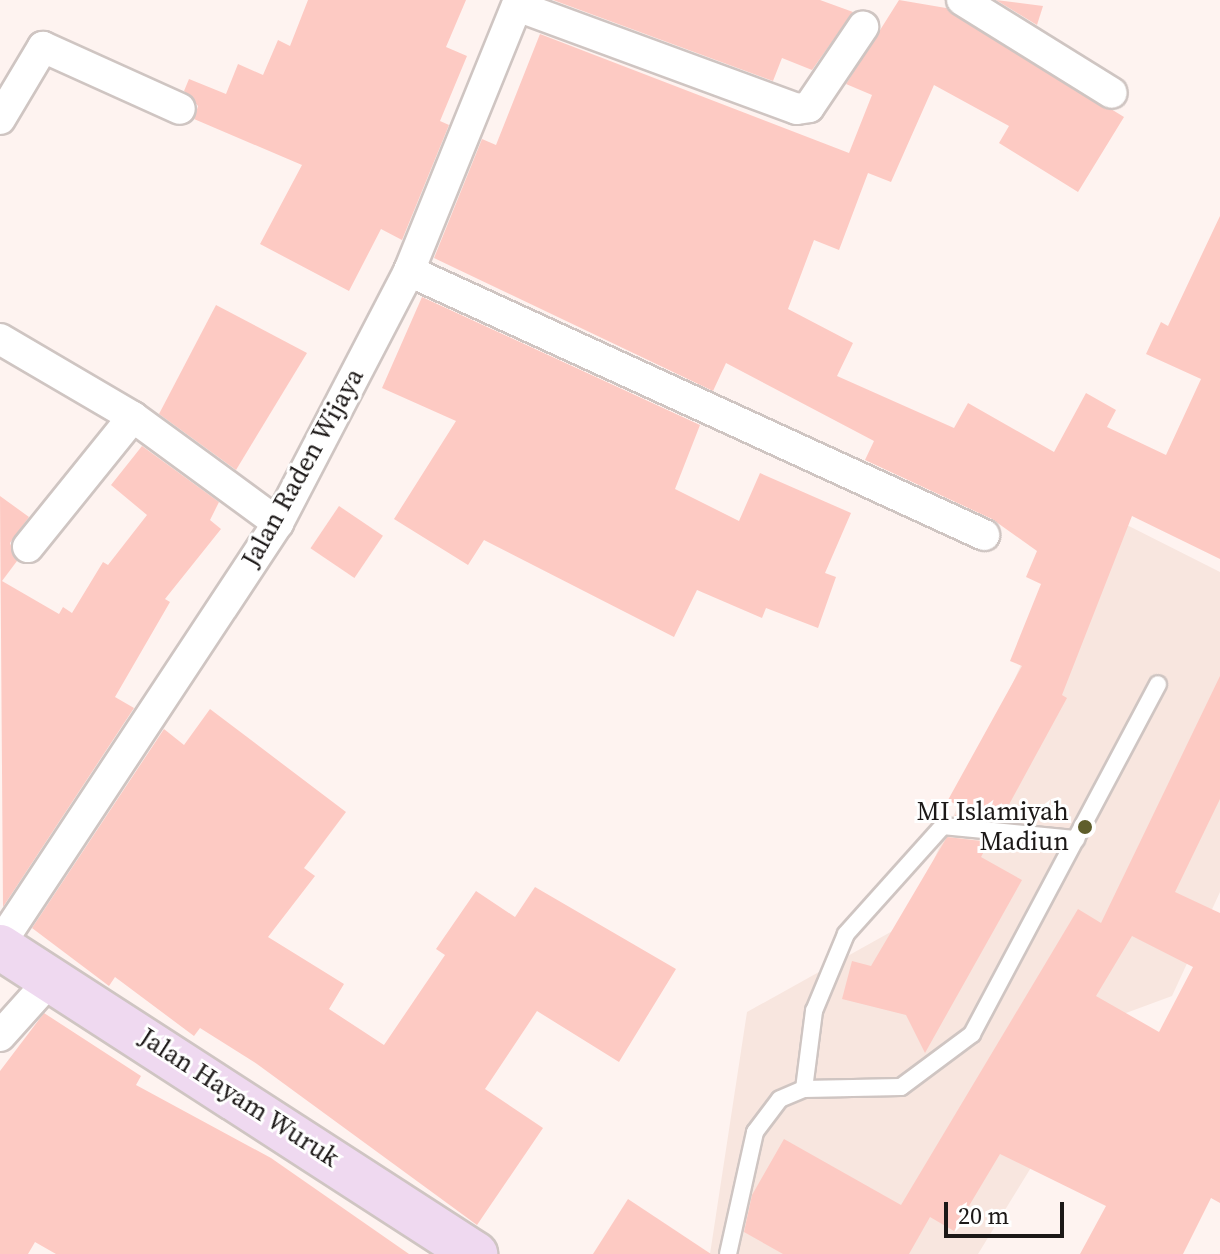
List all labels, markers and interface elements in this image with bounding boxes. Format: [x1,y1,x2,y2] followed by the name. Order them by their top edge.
[235,363,371,573] street label: Jalan Raden Wijaya
[917,796,1069,858] place label: MI Islamiyah Madiun
[1076,818,1094,836] marker: MI Islamiyah Madiun
[133,1022,345,1174] street label: Jalan Hayam Wuruk
[948,1186,1068,1236] scale bar
[958,1199,1009,1232] text: 20 m

